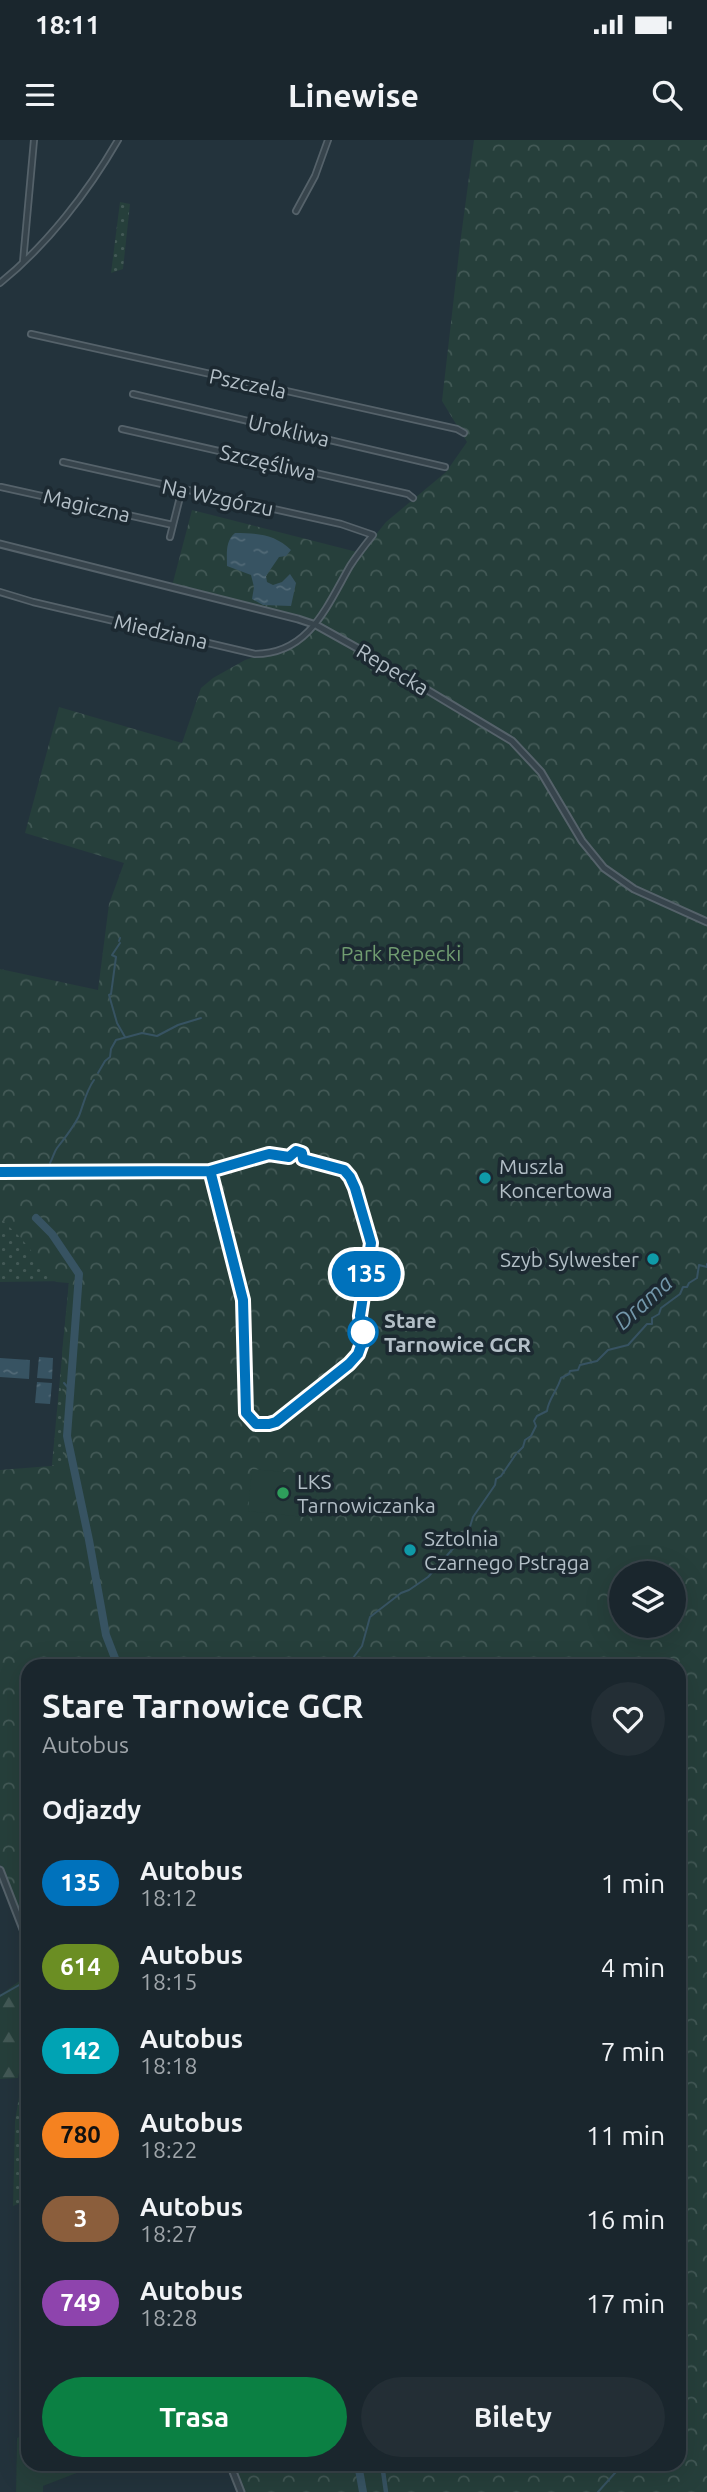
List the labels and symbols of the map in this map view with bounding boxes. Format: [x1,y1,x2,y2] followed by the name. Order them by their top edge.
[207,363,289,403] street label: Pszczela
[246,409,332,451] street label: Urokliwa
[218,439,318,485] street label: Szczęśliwa
[160,473,276,521] street label: Na Wzgórzu
[41,483,133,527] street label: Magiczna
[112,609,210,653] street label: Miedziana
[353,638,433,700] street label: Repecka
[341,941,461,965] park label: Park Repecki
[499,1154,613,1202] place label: Muszla Koncertowa
[477,1170,493,1186] marker: Muszla Koncertowa
[500,1247,639,1271] place label: Szyb Sylwester
[326,1251,406,1297] line badge: 135
[645,1251,661,1267] marker: Szyb Sylwester
[609,1270,677,1334] water label: Drama
[384,1308,531,1356] place label: Stare Tarnowice GCR
[348,1317,378,1347] marker: Stare Tarnowice GCR
[297,1469,436,1517] place label: LKS Tarnowiczanka
[275,1485,291,1501] marker: LKS Tarnowiczanka
[424,1526,590,1574] place label: Sztolnia Czarnego Pstrąga
[402,1542,418,1558] marker: Sztolnia Czarnego Pstrąga

